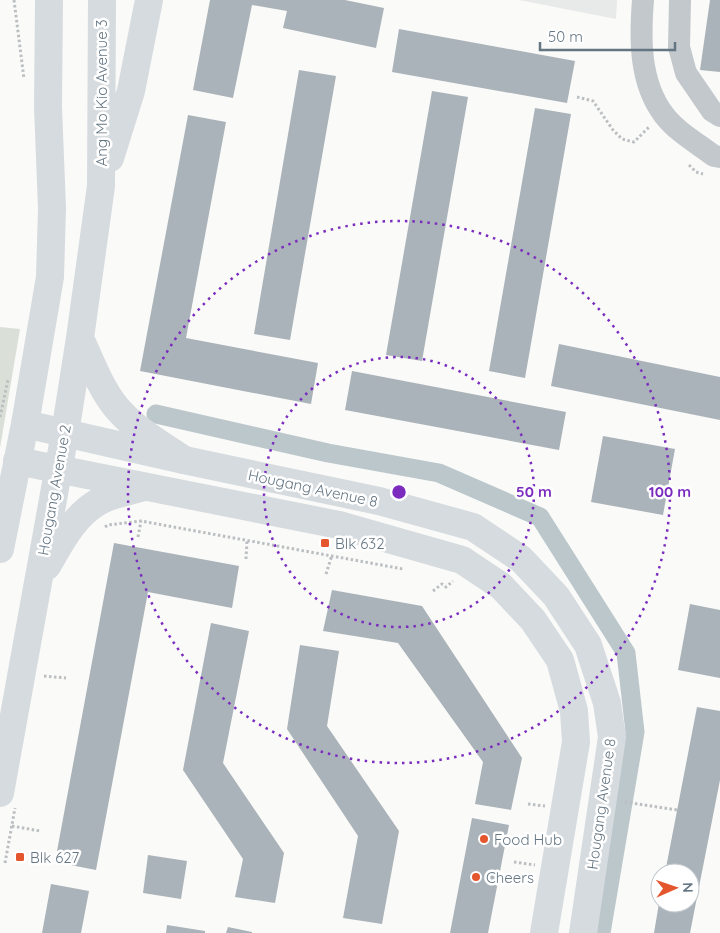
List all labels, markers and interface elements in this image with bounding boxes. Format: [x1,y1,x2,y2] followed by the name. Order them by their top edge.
[92,19,111,167] street label: Ang Mo Kio Avenue 3
[540,20,675,52] scale bar
[548,27,583,46] text: 50 m
[33,423,75,557] street label: Hougang Avenue 2
[246,465,380,511] street label: Hougang Avenue 8
[516,482,552,501] text: 50 m
[649,482,691,501] text: 100 m
[390,483,408,501] centre of rings
[335,534,385,553] place label: Blk 632
[319,537,331,549] marker: Blk 632
[582,737,620,871] street label: Hougang Avenue 8
[494,830,562,849] place label: Food Hub
[478,833,490,845] marker: Food Hub
[30,848,79,867] place label: Blk 627
[14,851,26,863] marker: Blk 627
[650,863,700,913] north arrow
[486,868,534,887] place label: Cheers
[470,871,482,883] marker: Cheers
[679,882,697,893] text: N

